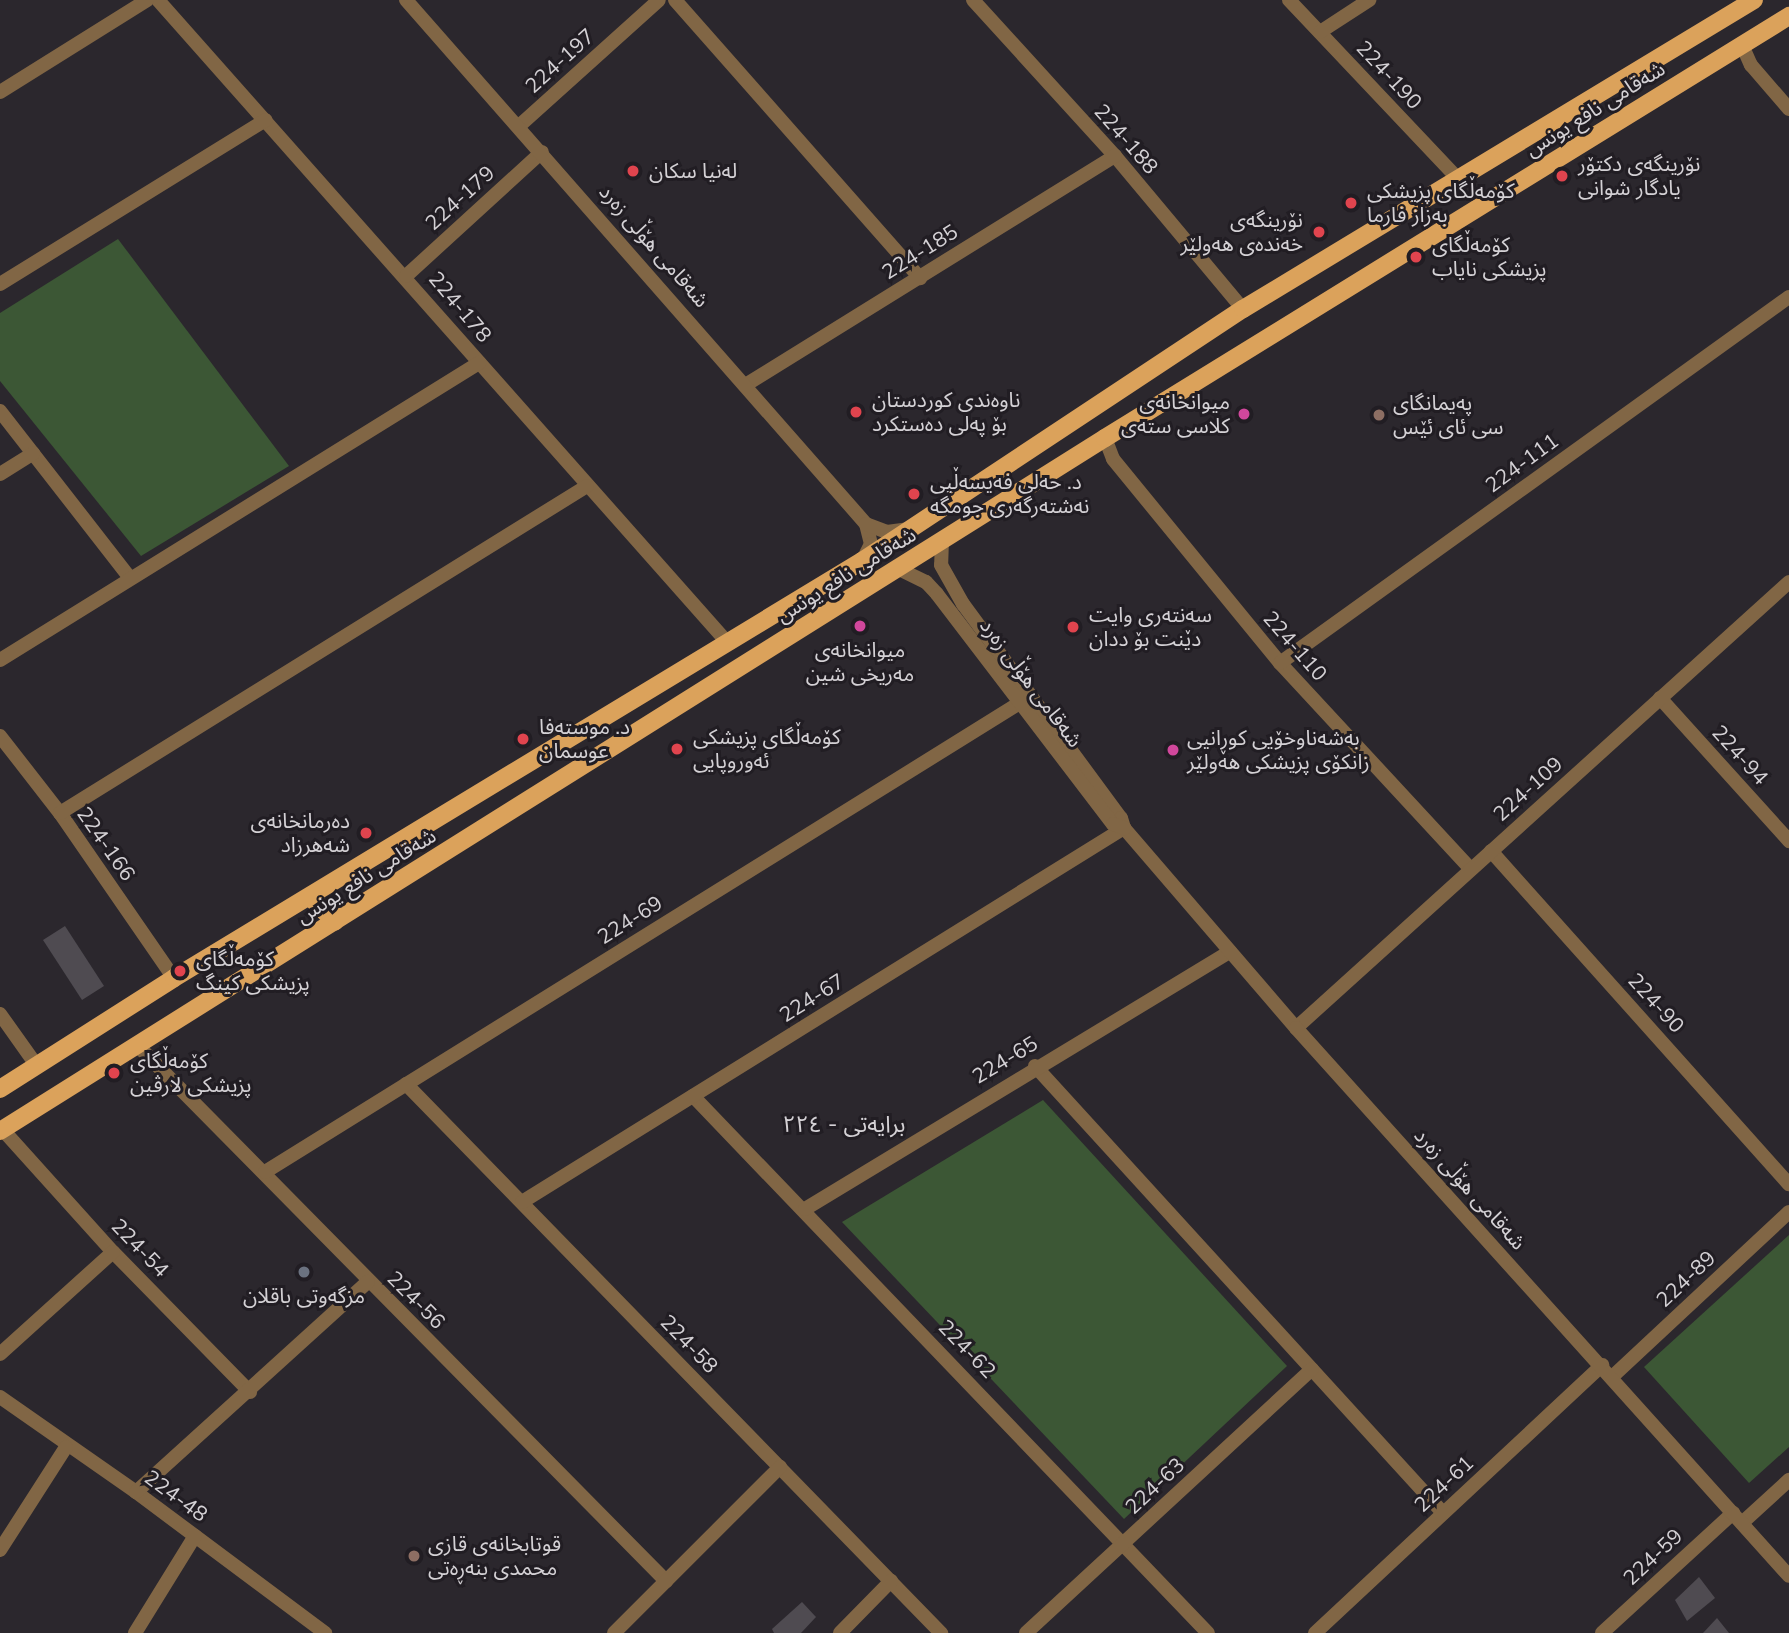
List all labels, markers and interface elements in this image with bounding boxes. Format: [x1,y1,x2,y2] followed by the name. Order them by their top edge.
[520,23,600,99] street label: 224-197
[1351,36,1427,114] street label: 224-190
[1520,56,1670,162] street label: شەقامی نافع یونس
[1089,99,1163,179] street label: 224-188
[1578,151,1700,201] place label: نۆرینگەی دکتۆر یادگار شوانی
[649,158,737,184] place label: لەنیا سکان
[420,160,500,236] street label: 224-179
[623,161,643,181] marker: لەنیا سکان
[1552,166,1572,186] marker: نۆرینگەی دکتۆر یادگار شوانی
[1367,178,1515,228] place label: کۆمەڵگای پزیشکی بەزاز فارما
[594,179,714,313] street label: شەقامی هۆڵی زەرد
[1341,193,1361,213] marker: کۆمەڵگای پزیشکی بەزاز فارما
[1180,207,1303,257] place label: نۆرینگەی خەندەی هەولێر
[877,219,963,285] street label: 224-185
[1309,222,1329,242] marker: نۆرینگەی خەندەی هەولێر
[1432,232,1547,282] place label: کۆمەڵگای پزیشکی نایاب
[1406,247,1426,267] marker: کۆمەڵگای پزیشکی نایاب
[423,267,497,347] street label: 224-178
[872,387,1020,437] place label: ناوەندی کوردستان بۆ پەلی دەستکرد
[1121,389,1230,439] place label: میوانخانەی کلاسی ستەی
[1393,390,1504,440] place label: پەیمانگای سی ئای ئێس
[846,402,866,422] marker: ناوەندی کوردستان بۆ پەلی دەستکرد
[1236,406,1252,422] marker: میوانخانەی کلاسی ستەی
[1371,407,1387,423] marker: پەیمانگای سی ئای ئێس
[1480,428,1564,498] street label: 224-111
[930,469,1089,519] place label: د. حەلی فەیسەڵیی نەشتەرگەری جومگە
[904,484,924,504] marker: د. حەلی فەیسەڵیی نەشتەرگەری جومگە
[771,522,921,628] street label: شەقامی نافع یونس
[1089,602,1212,652] place label: سەنتەری وایت دێنت بۆ ددان
[1258,606,1332,686] street label: 224-110
[974,614,1088,752] street label: شەقامی هۆڵی زەرد
[1063,617,1083,637] marker: سەنتەری وایت دێنت بۆ ددان
[852,618,868,634] marker: میوانخانەی مەریخی شین
[806,637,914,687] place label: میوانخانەی مەریخی شین
[539,714,630,764] place label: د. موستەفا عوسمان
[1707,720,1773,790] street label: 224-94
[693,724,841,774] place label: کۆمەڵگای پزیشکی ئەوروپایی
[1187,725,1370,775] place label: بەشەناوخۆیی کوڕانیی زانکۆی پزیشکی هەولێر
[513,729,533,749] marker: د. موستەفا عوسمان
[667,739,687,759] marker: کۆمەڵگای پزیشکی ئەوروپایی
[1165,742,1181,758] marker: بەشەناوخۆیی کوڕانیی زانکۆی پزیشکی هەولێر
[1488,751,1568,827] street label: 224-109
[71,802,141,886] street label: 224-166
[251,808,350,858] place label: دەرمانخانەی شەهرزاد
[291,823,441,929] street label: شەقامی نافع یونس
[356,823,376,843] marker: دەرمانخانەی شەهرزاد
[593,890,667,950] street label: 224-69
[196,946,310,996] place label: کۆمەڵگای پزیشکی کینگ
[170,961,190,981] marker: کۆمەڵگای پزیشکی کینگ
[775,968,849,1028] street label: 224-67
[1623,968,1689,1038] street label: 224-90
[968,1031,1042,1089] street label: 224-65
[130,1048,251,1098] place label: کۆمەڵگای پزیشکی لارڤین
[104,1063,124,1083] marker: کۆمەڵگای پزیشکی لارڤین
[782,1111,906,1139] district label: برایەتی - ٢٢٤
[1409,1123,1531,1255] street label: شەقامی هۆڵی زەرد
[106,1213,174,1283] street label: 224-54
[1651,1245,1721,1313] street label: 224-89
[296,1264,312,1280] marker: مزگه‌وتی باقلان
[382,1266,450,1334] street label: 224-56
[243,1283,365,1309] place label: مزگه‌وتی باقلان
[655,1309,723,1379] street label: 224-58
[933,1314,1001,1384] street label: 224-62
[1409,1450,1479,1518] street label: 224-61
[1120,1452,1190,1520] street label: 224-63
[140,1465,212,1527] street label: 224-48
[1618,1523,1688,1591] street label: 224-59
[428,1531,561,1581] place label: قوتابخانەی قازی محمدی بنەڕەتی
[406,1548,422,1564] marker: قوتابخانەی قازی محمدی بنەڕەتی

